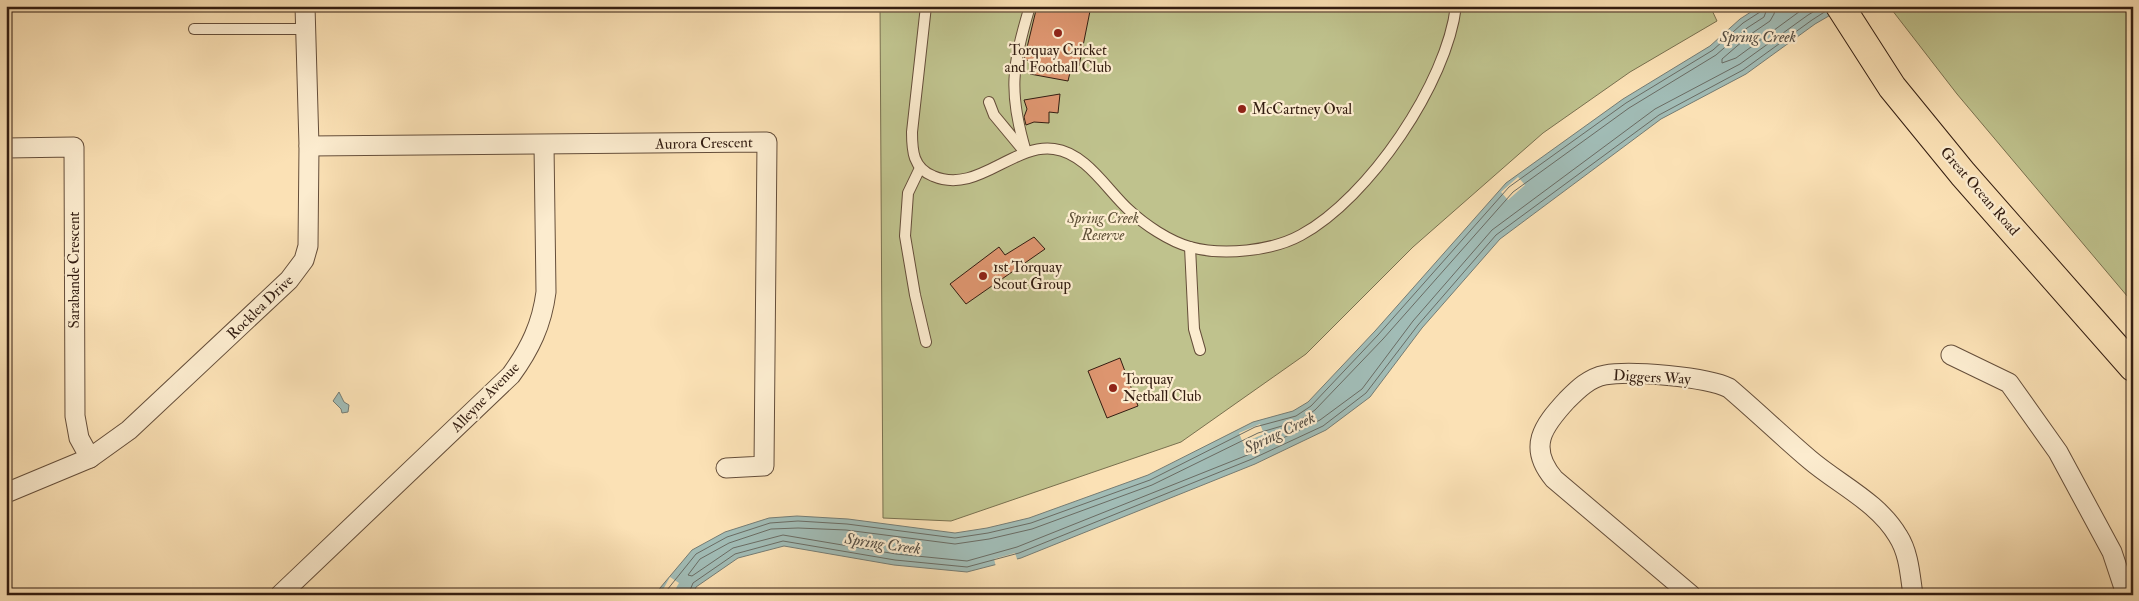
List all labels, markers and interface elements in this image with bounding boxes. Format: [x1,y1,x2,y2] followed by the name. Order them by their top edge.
[1052,27,1064,39] marker: Torquay Cricket and Football Club
[1719,27,1797,47] water label: Spring Creek
[1005,41,1111,77] place label: Torquay Cricket and Football Club
[1252,100,1352,119] place label: McCartney Oval
[1236,103,1248,115] marker: McCartney Oval
[654,133,753,154] street label: Aurora Crescent
[1936,143,2024,240] street label: Great Ocean Road
[1066,209,1139,245] park label: Spring Creek Reserve
[65,211,84,328] street label: Sarabande Crescent
[993,258,1071,295] place label: 1st Torquay Scout Group
[977,270,989,282] marker: 1st Torquay Scout Group
[223,271,297,344] street label: Rocklea Drive
[446,358,524,437] street label: Alleyne Avenue
[1613,366,1692,389] street label: Diggers Way
[1123,370,1201,406] place label: Torquay Netball Club
[1107,382,1119,394] marker: Torquay Netball Club
[1240,408,1319,459] water label: Spring Creek
[843,529,922,559] water label: Spring Creek

